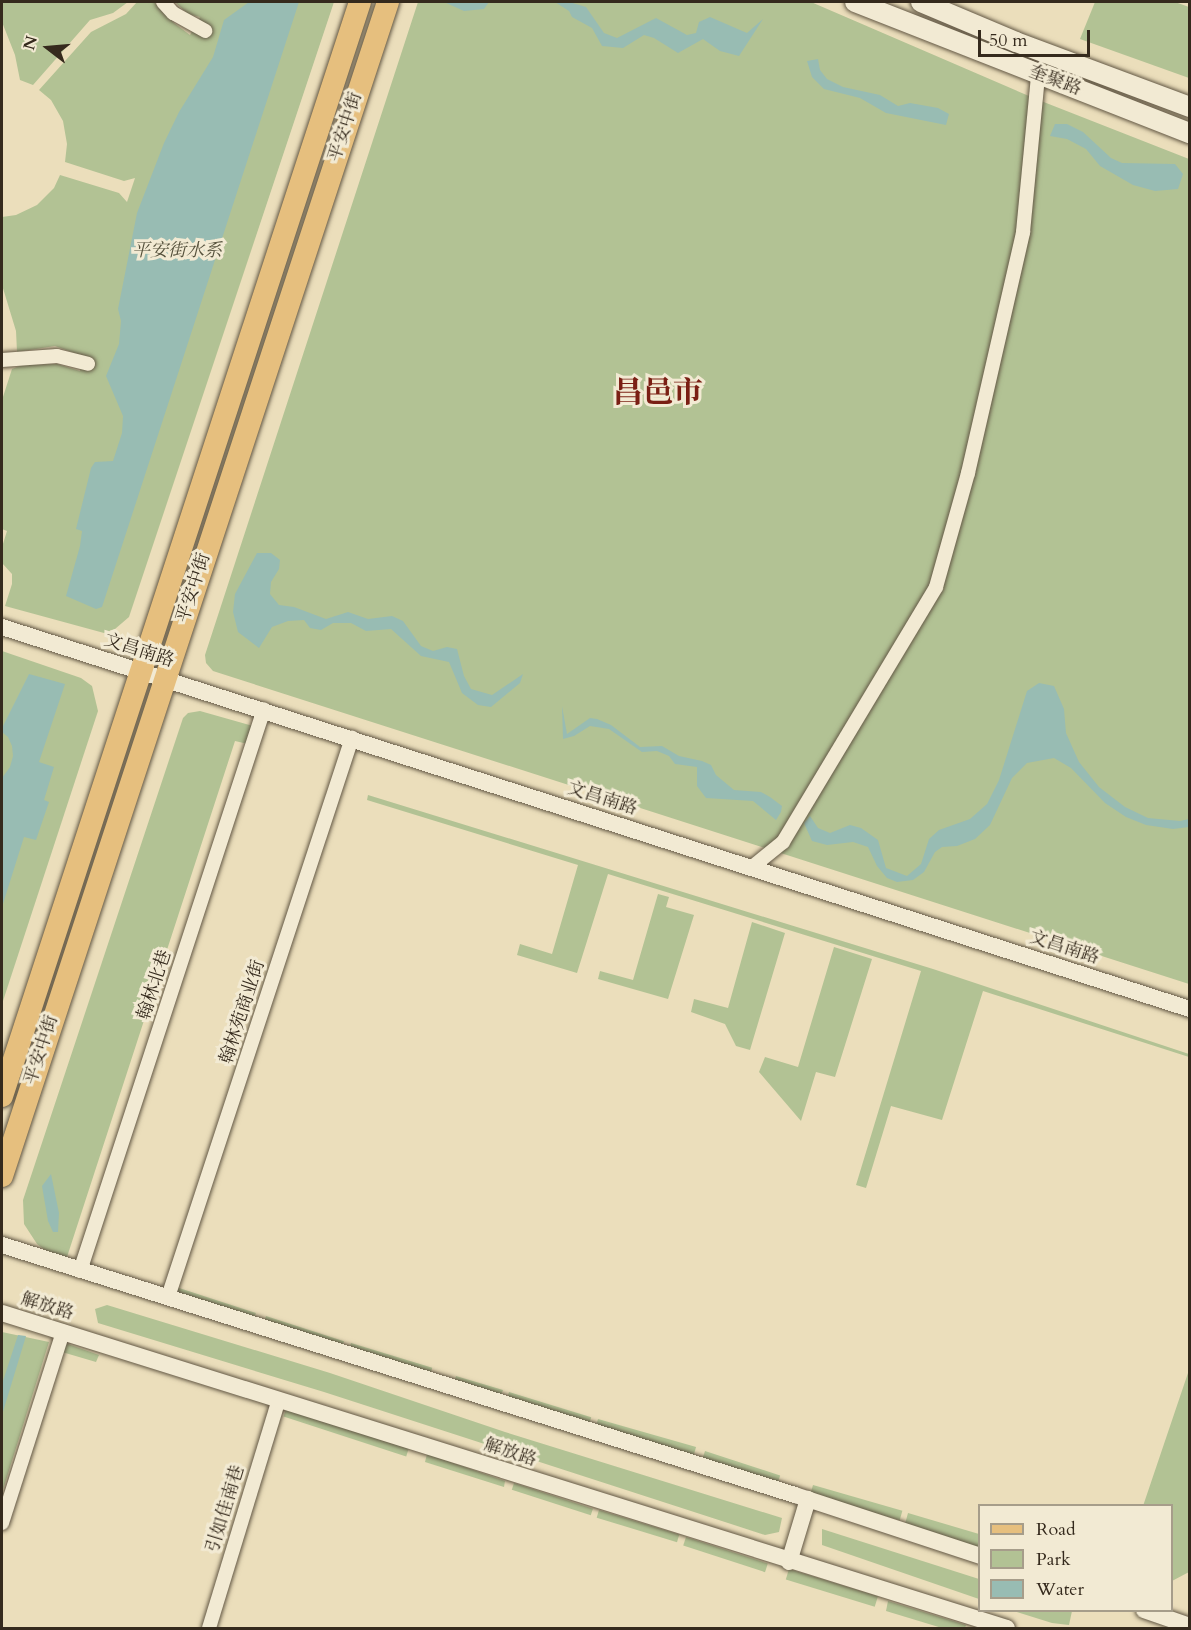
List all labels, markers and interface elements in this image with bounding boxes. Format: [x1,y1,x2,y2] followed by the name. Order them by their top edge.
[18,18,78,78] north arrow
[981,18,1094,56] scale bar
[989,28,1028,53] text: 50 m
[18,33,43,53] text: N
[1026,61,1084,101] street label: 奎聚路
[325,89,367,165] street label: 平安中街
[132,240,222,262] park label: 平安街水系
[613,375,703,411] district label: 昌邑市
[173,550,215,626] street label: 平安中街
[101,630,177,672] street label: 文昌南路
[564,778,640,820] street label: 文昌南路
[1026,927,1102,969] street label: 文昌南路
[134,947,176,1023] street label: 翰林北巷
[216,957,270,1067] street label: 翰林苑商业街
[21,1012,63,1088] street label: 平安中街
[18,1289,76,1325] street label: 解放路
[481,1434,539,1472] street label: 解放路
[203,1463,249,1555] street label: 引如佳南巷
[978,1504,1173,1612] legend
[1036,1517,1076,1542] text: Road
[1036,1547,1071,1572] text: Park
[1036,1577,1084,1602] text: Water

